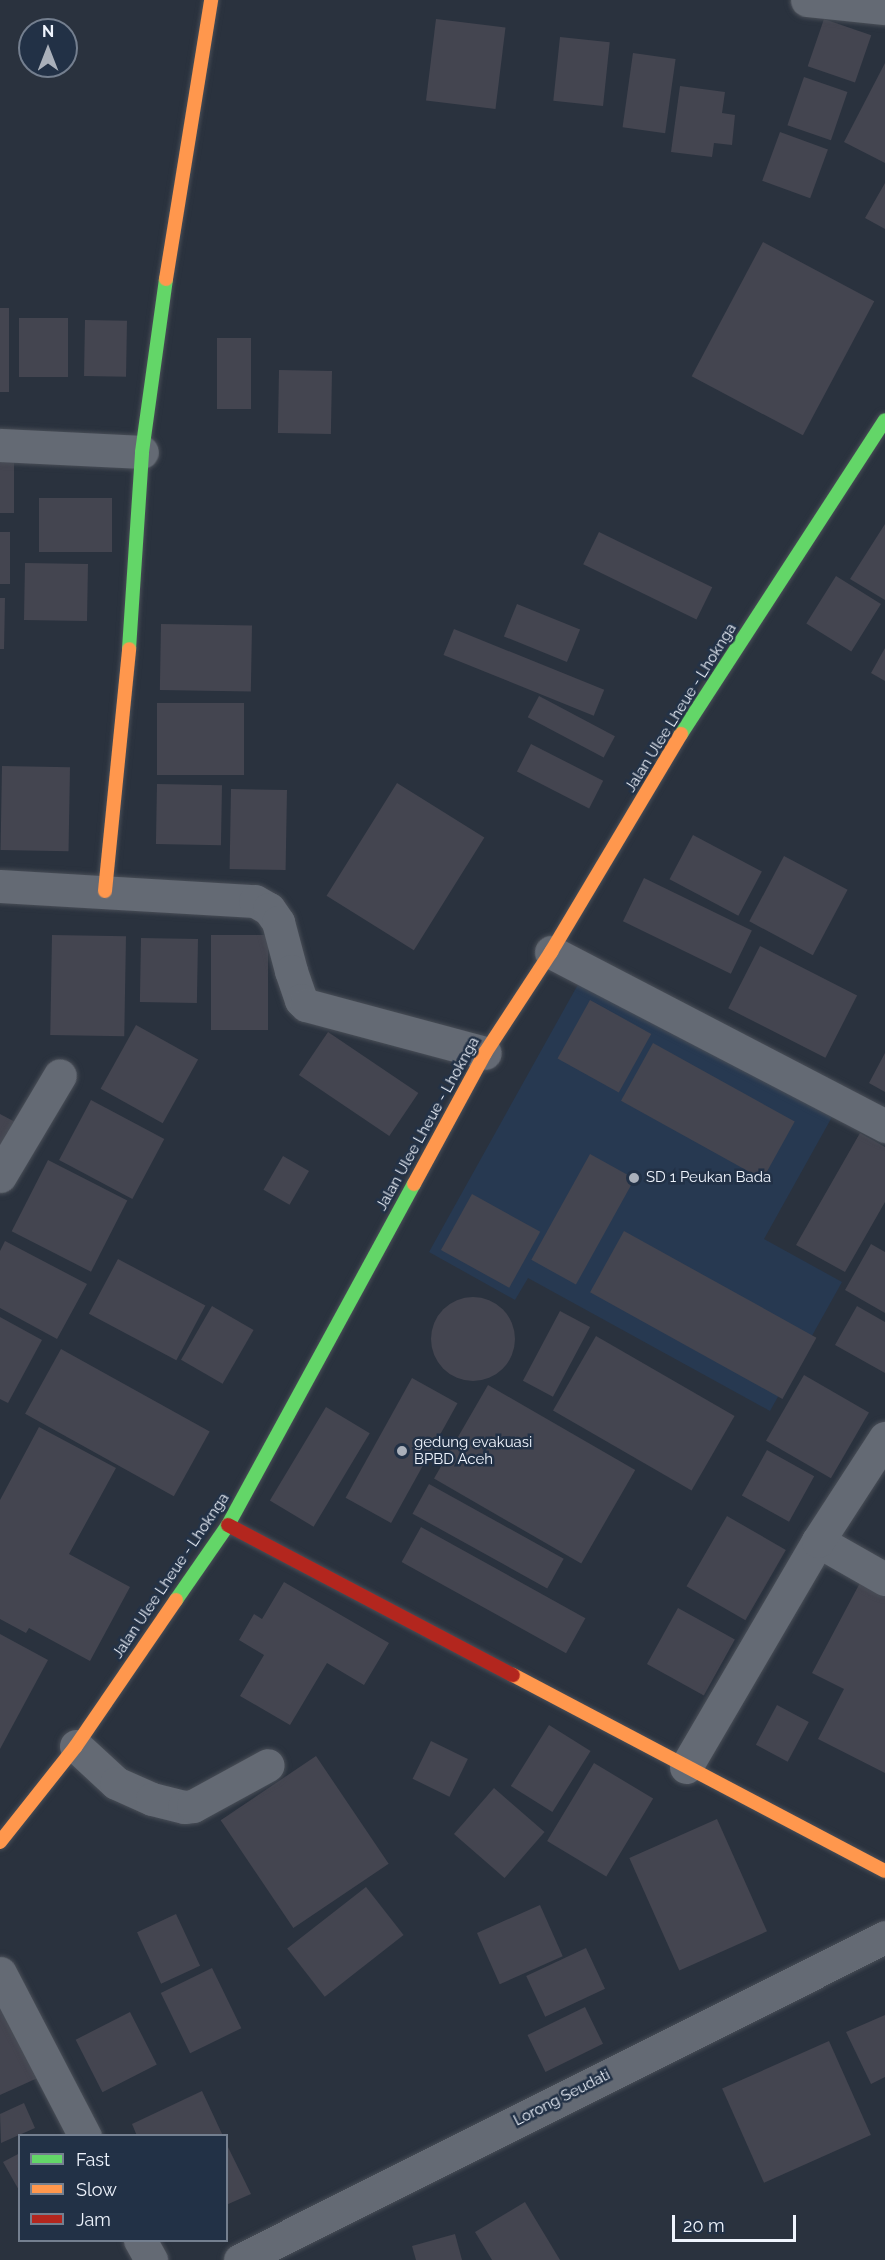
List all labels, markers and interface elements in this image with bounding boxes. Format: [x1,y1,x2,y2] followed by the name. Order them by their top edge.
[18,18,78,78] north arrow
[42,22,54,41] text: N
[622,620,740,796] street label: Jalan Ulee Lheue - Lhoknga
[373,1034,483,1214] street label: Jalan Ulee Lheue - Lhoknga
[646,1169,771,1187] place label: SD 1 Peukan Bada
[627,1171,641,1185] marker: SD 1 Peukan Bada
[414,1433,532,1468] place label: gedung evakuasi BPBD Aceh
[395,1444,409,1458] marker: gedung evakuasi BPBD Aceh
[109,1490,233,1662] street label: Jalan Ulee Lheue - Lhoknga
[511,2066,613,2130] street label: Lorong Seudati
[18,2134,228,2242] legend
[76,2149,110,2170] text: Fast
[76,2179,117,2200] text: Slow
[675,2203,800,2241] scale bar
[76,2209,111,2230] text: Jam
[683,2215,725,2236] text: 20 m

